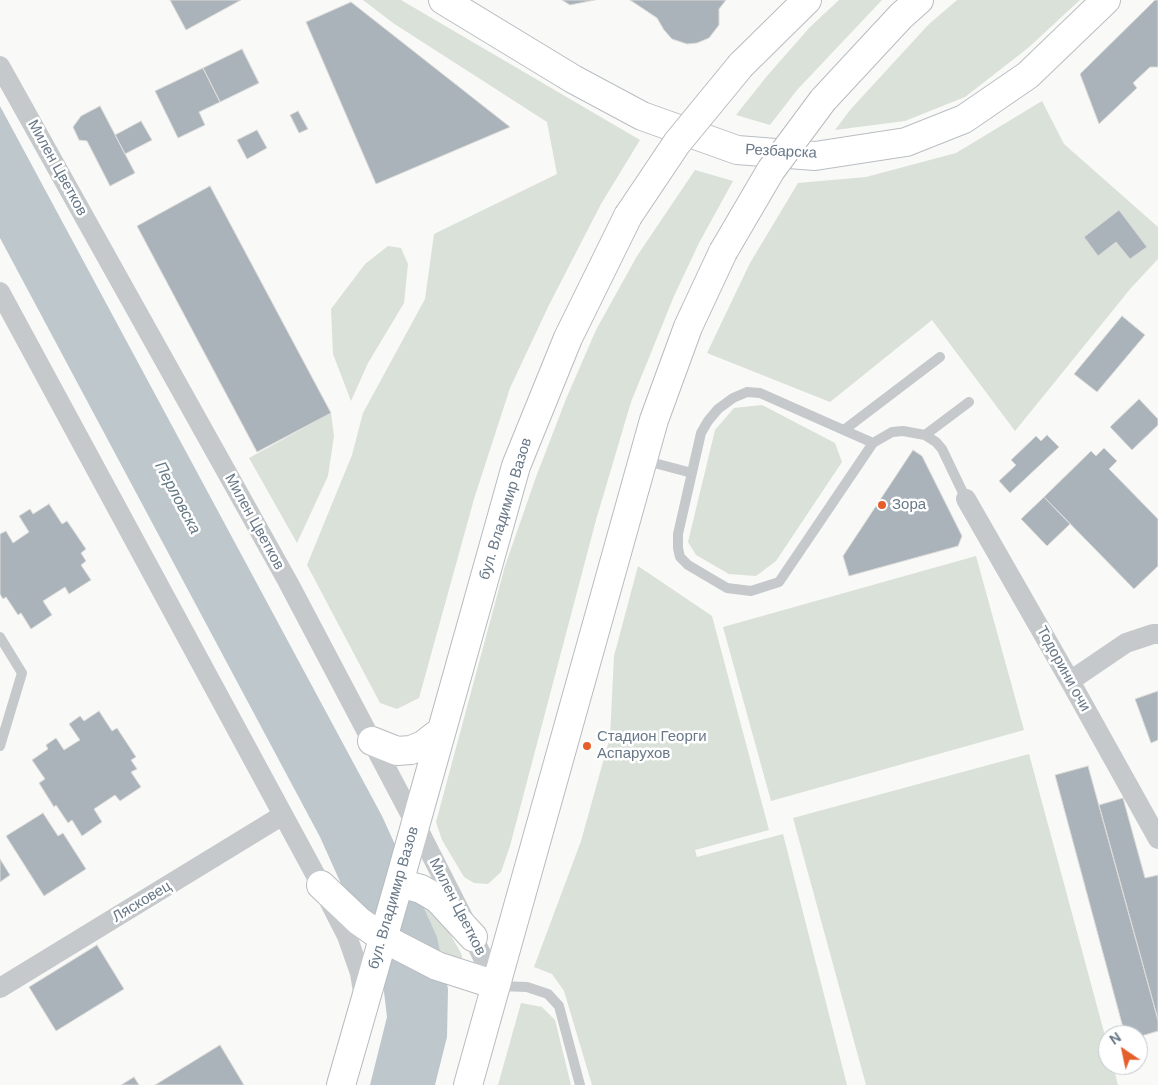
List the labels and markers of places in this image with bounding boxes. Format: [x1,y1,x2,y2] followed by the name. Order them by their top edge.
[892,496,926,514] place label: Зора
[876,499,888,511] marker: Зора
[597,728,707,763] place label: Стадион Георги Аспарухов
[581,740,593,752] marker: Стадион Георги Аспарухов

